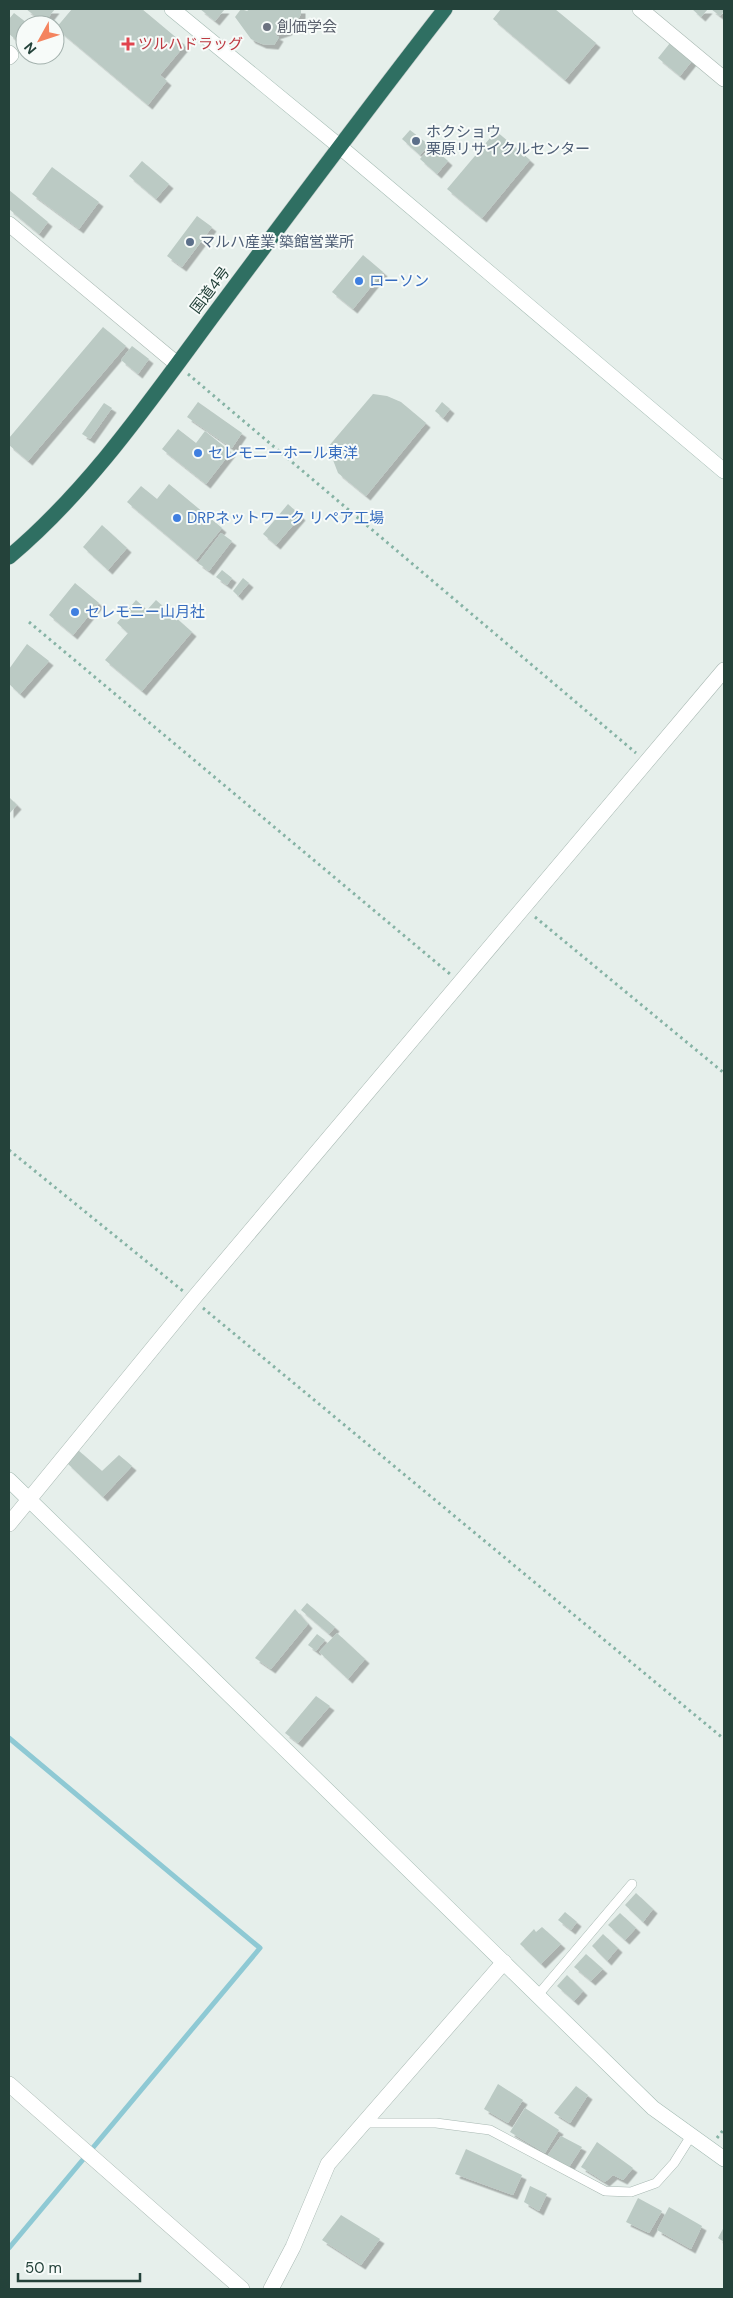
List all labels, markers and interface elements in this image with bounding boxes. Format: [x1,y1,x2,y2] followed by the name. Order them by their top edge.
[15,15,65,65] north arrow
[277,17,337,37] place label: 創価学会
[261,21,273,33] marker: 創価学会
[138,34,243,54] place label: ツルハドラッグ
[122,38,134,50] marker: ツルハドラッグ
[20,39,40,58] text: N
[426,122,590,159] place label: ホクショウ 栗原リサイクルセンター
[410,135,422,147] marker: ホクショウ 栗原リサイクルセンター
[200,232,354,252] place label: マルハ産業 築館営業所
[184,236,196,248] marker: マルハ産業 築館営業所
[186,262,234,318] street label: 国道4号
[369,271,429,291] place label: ローソン
[353,275,365,287] marker: ローソン
[208,443,358,463] place label: セレモニーホール東洋
[192,447,204,459] marker: セレモニーホール東洋
[187,508,384,528] place label: DRPネットワーク リペア工場
[171,512,183,524] marker: DRPネットワーク リペア工場
[85,602,205,622] place label: セレモニー山月社
[69,606,81,618] marker: セレモニー山月社
[18,2250,140,2282] scale bar
[25,2258,62,2278] text: 50 m

